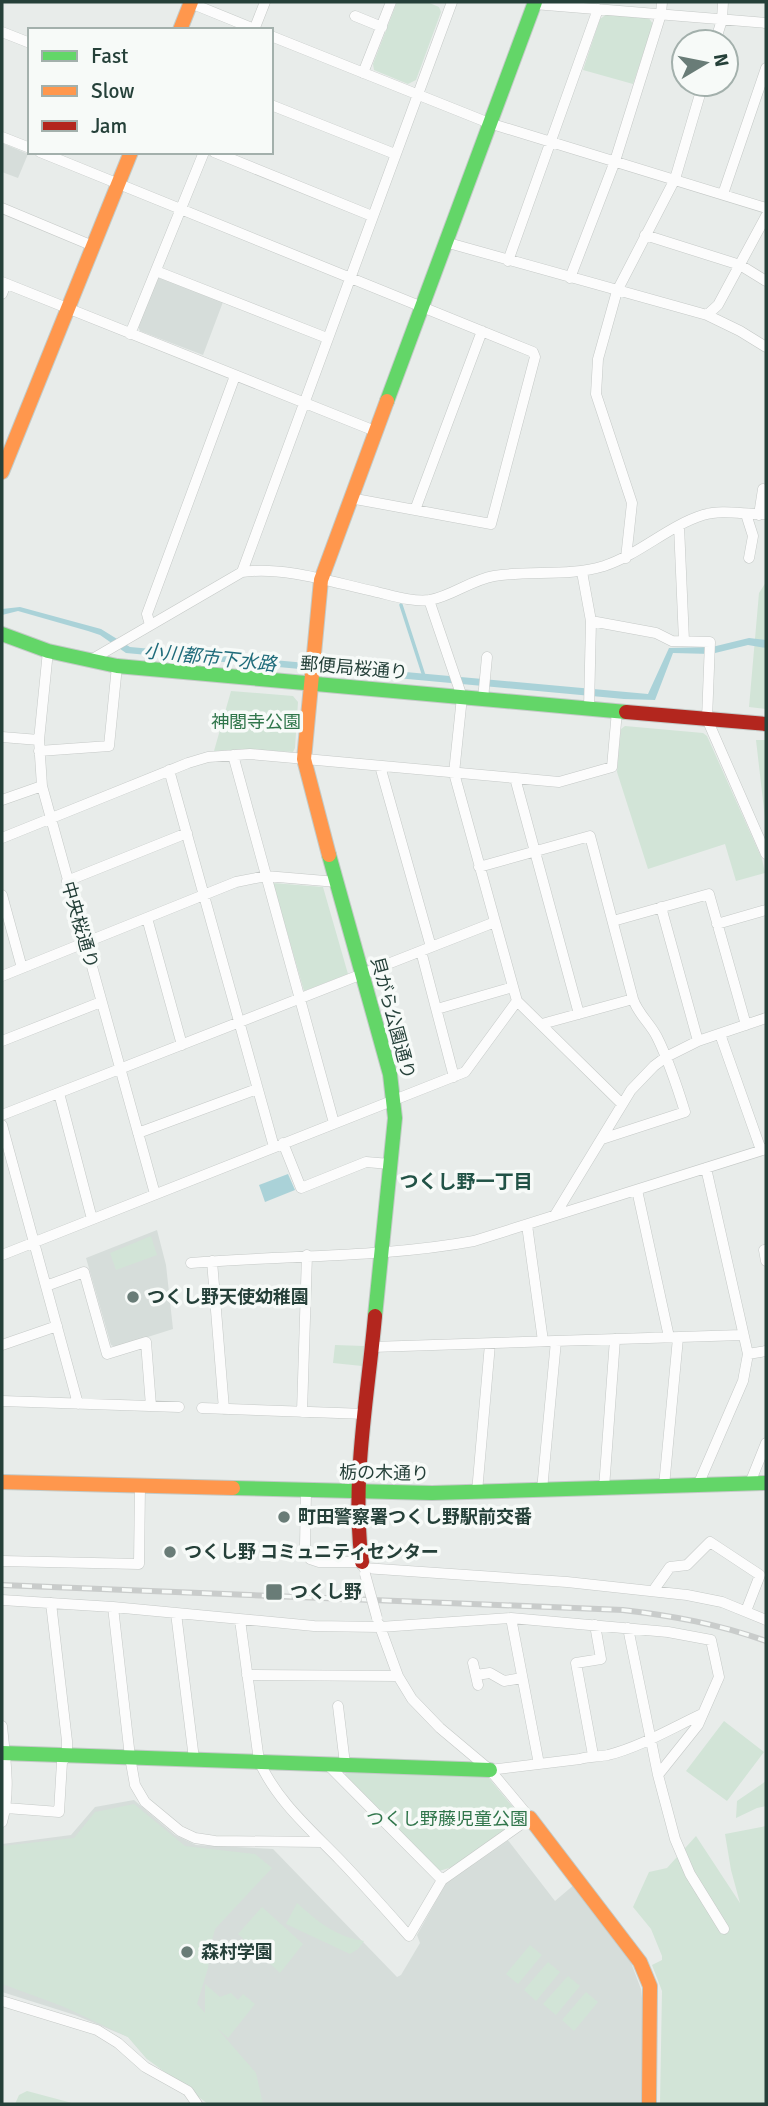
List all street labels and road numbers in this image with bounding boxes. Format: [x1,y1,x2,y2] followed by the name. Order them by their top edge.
[299,652,409,684] street label: 郵便局桜通り
[57,879,103,971] street label: 中央桜通り
[366,954,420,1082] street label: 貝がら公園通り
[339,1461,429,1485] street label: 栃の木通り

